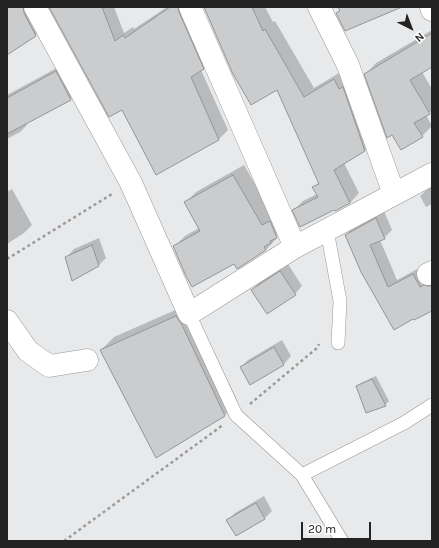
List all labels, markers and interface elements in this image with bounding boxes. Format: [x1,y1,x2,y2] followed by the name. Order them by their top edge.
[391,8,431,48] north arrow
[412,30,427,45] text: N
[303,514,373,540] scale bar
[308,522,336,536] text: 20 m

